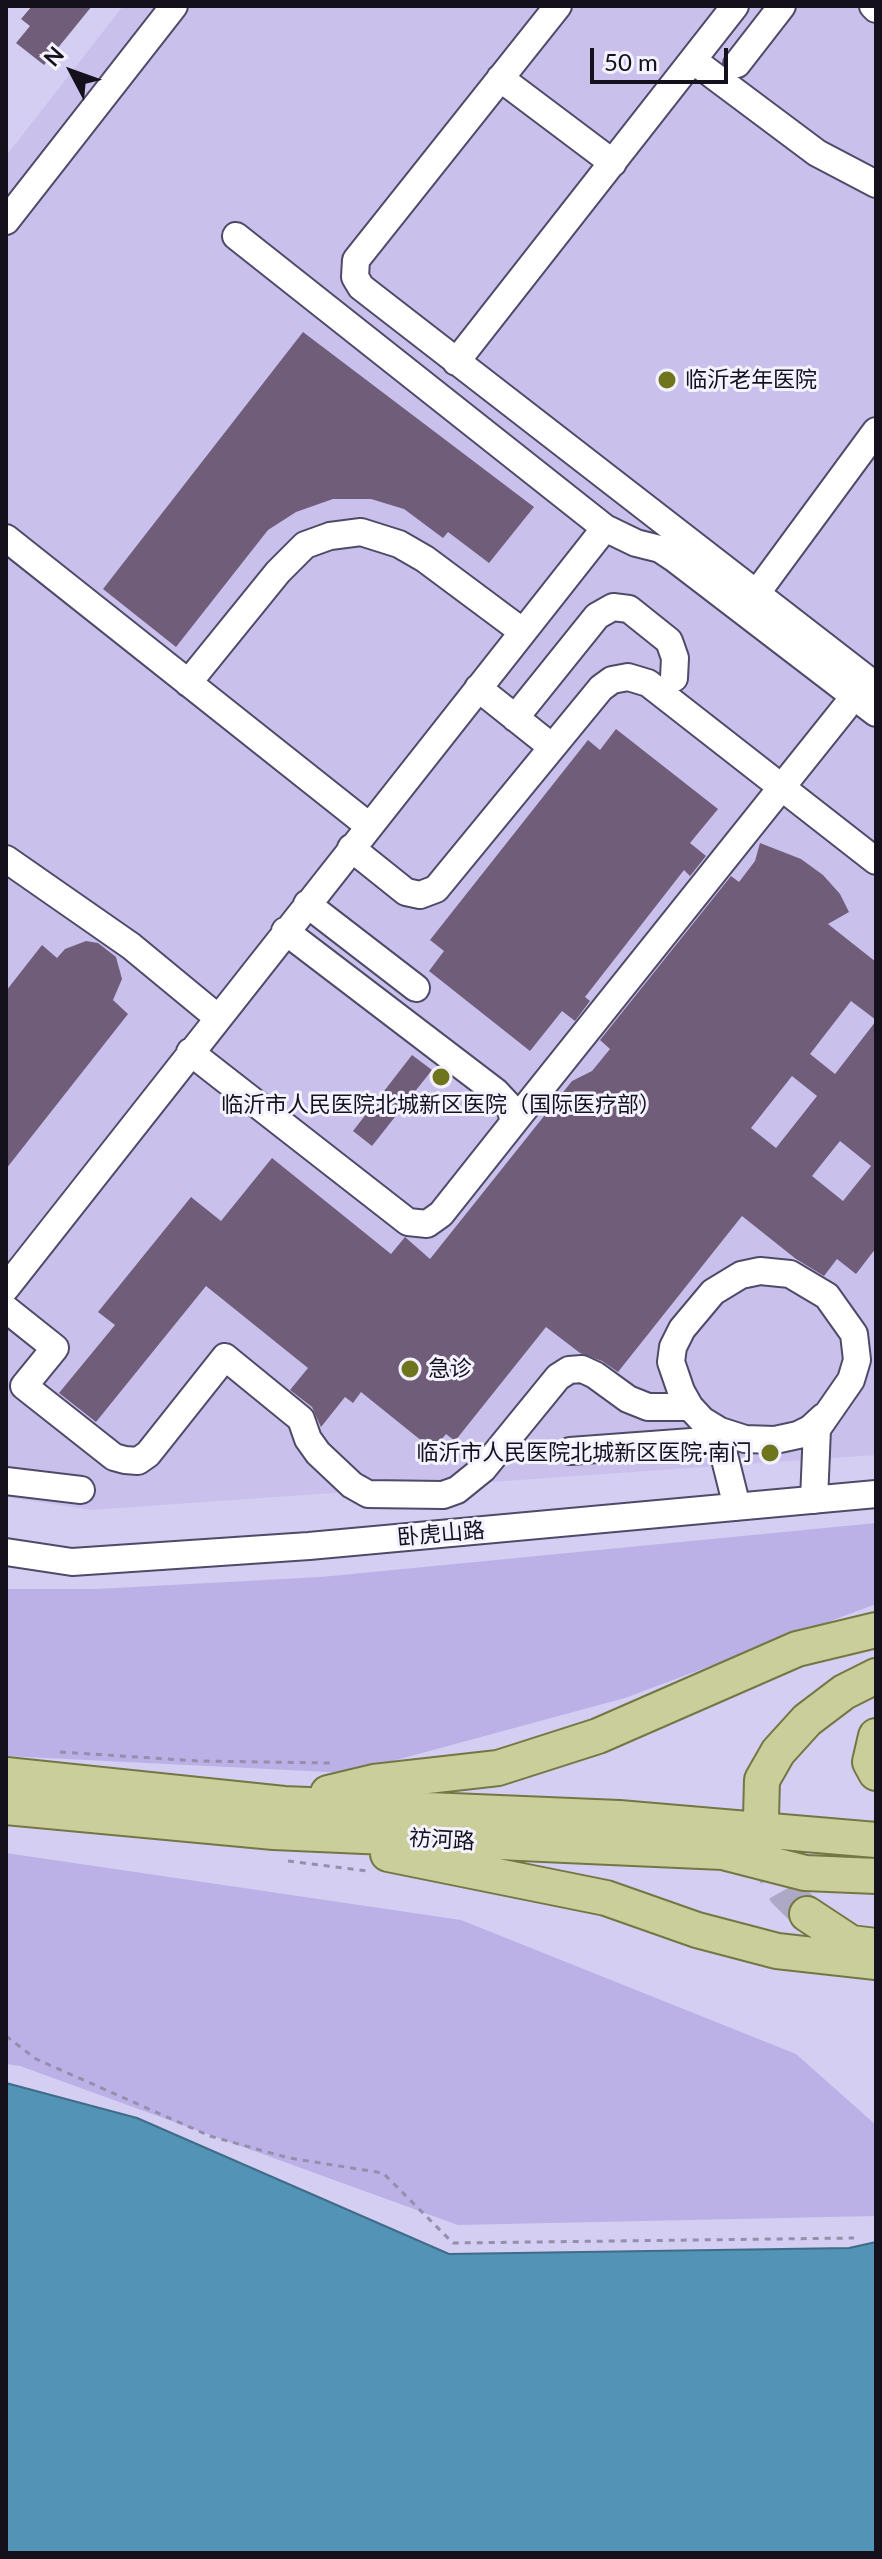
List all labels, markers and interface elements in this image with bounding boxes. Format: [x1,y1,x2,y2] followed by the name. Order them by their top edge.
[32,32,112,112] north arrow
[594,32,732,82] scale bar
[38,41,69,71] text: N
[604,47,658,76] text: 50 m
[685,367,817,393] place label: 临沂老年医院
[656,369,678,391] marker: 临沂老年医院
[430,1066,452,1088] marker: 临沂市人民医院北城新区医院（国际医疗部）
[221,1092,661,1118] place label: 临沂市人民医院北城新区医院（国际医疗部）
[428,1356,472,1382] place label: 急诊
[399,1358,421,1380] marker: 急诊
[416,1440,752,1466] place label: 临沂市人民医院北城新区医院·南门
[759,1442,781,1464] marker: 临沂市人民医院北城新区医院·南门
[396,1517,486,1551] street label: 卧虎山路
[408,1825,476,1855] street label: 祊河路

